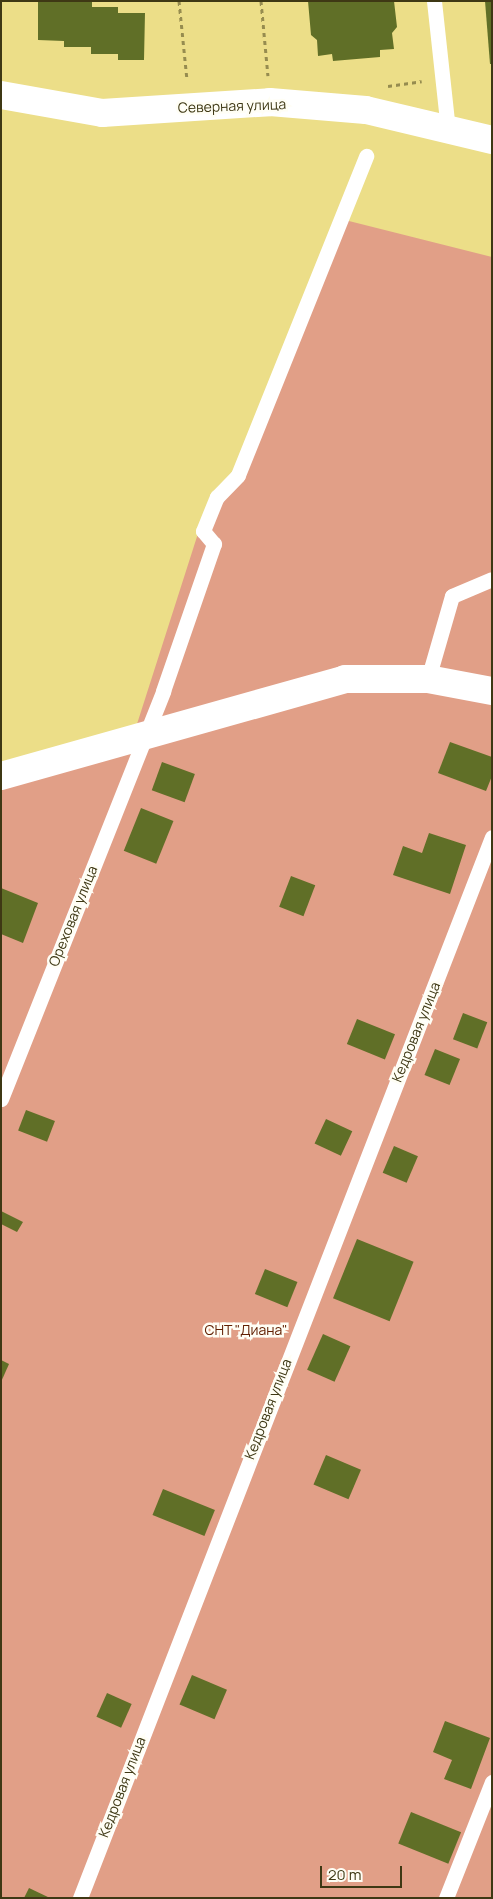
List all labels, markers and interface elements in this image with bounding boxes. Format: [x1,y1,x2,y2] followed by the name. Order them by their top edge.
[178,96,286,116] street label: Северная улица
[45,863,101,969] street label: Ореховая улица
[388,980,444,1084] street label: Кедровая улица
[204,1322,288,1338] park label: СНТ "Диана"
[241,1356,295,1462] street label: Кедровая улица
[95,1734,149,1840] street label: Кедровая улица
[323,1856,406,1888] scale bar
[328,1864,361,1885] text: 20 m

